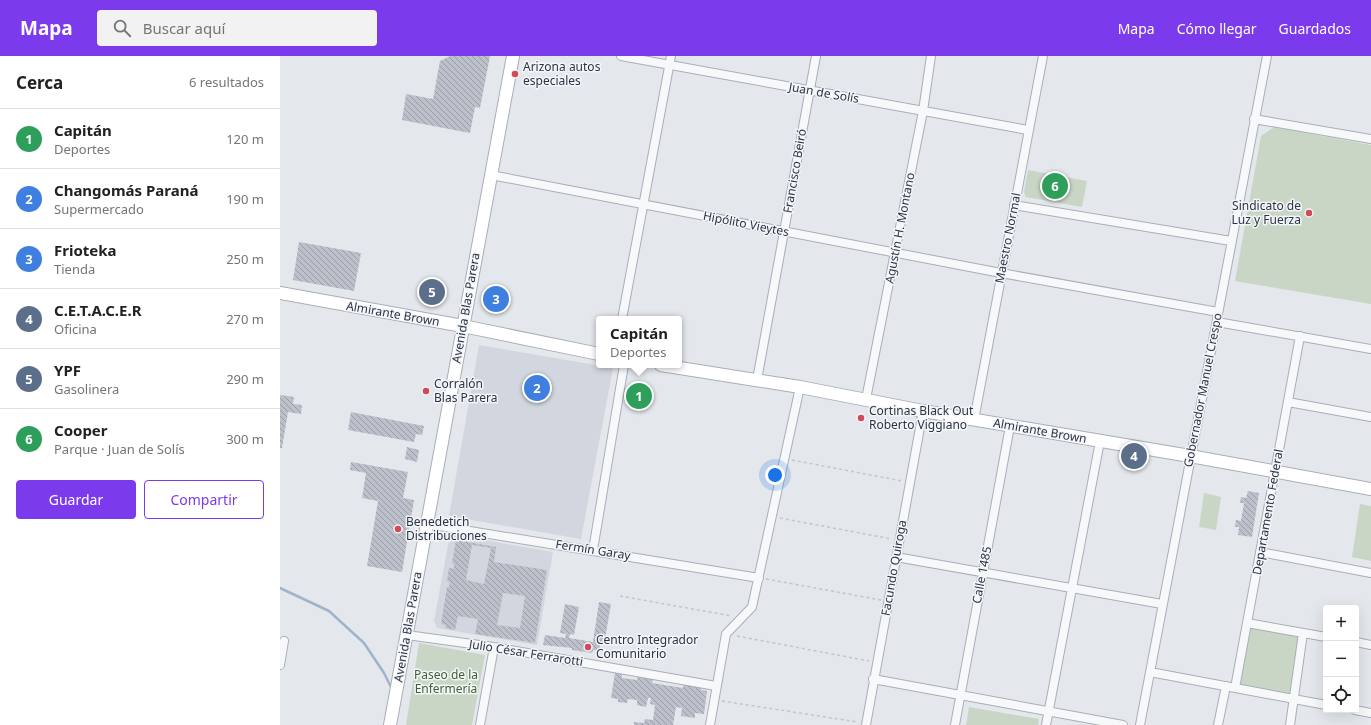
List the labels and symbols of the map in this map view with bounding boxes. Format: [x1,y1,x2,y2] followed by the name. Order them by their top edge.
[523,58,601,89] place label: Arizona autos especiales
[510,69,520,79] marker: Arizona autos especiales
[787,78,861,107] street label: Juan de Solís
[779,127,810,214] street label: Francisco Beiró
[880,171,919,285] street label: Agustín H. Montano
[1042,171,1068,201] pin: 6
[990,191,1025,285] street label: Maestro Normal
[1232,197,1301,228] place label: Sindicato de Luz y Fuerza
[702,207,791,240] street label: Hipólito Vieytes
[1304,208,1314,218] marker: Sindicato de Luz y Fuerza
[447,251,484,364] street label: Avenida Blas Parera
[419,277,445,307] pin: 5
[483,284,509,314] pin: 3
[345,297,441,330] street label: Almirante Brown
[1179,311,1226,469] street label: Gobernador Manuel Crespo
[524,373,550,403] pin: 2
[434,375,497,406] place label: Corralón Blas Parera
[626,381,652,411] pin: 1
[421,386,431,396] marker: Corralón Blas Parera
[869,402,974,433] place label: Cortinas Black Out Roberto Viggiano
[856,413,866,423] marker: Cortinas Black Out Roberto Viggiano
[992,414,1088,447] street label: Almirante Brown
[1121,441,1147,471] pin: 4
[1248,448,1287,576] street label: Departamento Federal
[765,465,785,485] your location
[406,513,487,544] place label: Benedetich Distribuciones
[877,519,910,617] street label: Facundo Quiroga
[393,524,403,534] marker: Benedetich Distribuciones
[554,535,633,564] street label: Fermín Garay
[968,545,995,605] street label: Calle 1485
[389,570,426,683] street label: Avenida Blas Parera
[596,631,698,662] place label: Centro Integrador Comunitario
[467,635,584,670] street label: Julio César Ferrarotti
[583,642,593,652] marker: Centro Integrador Comunitario
[414,666,478,697] park label: Paseo de la Enfermería

